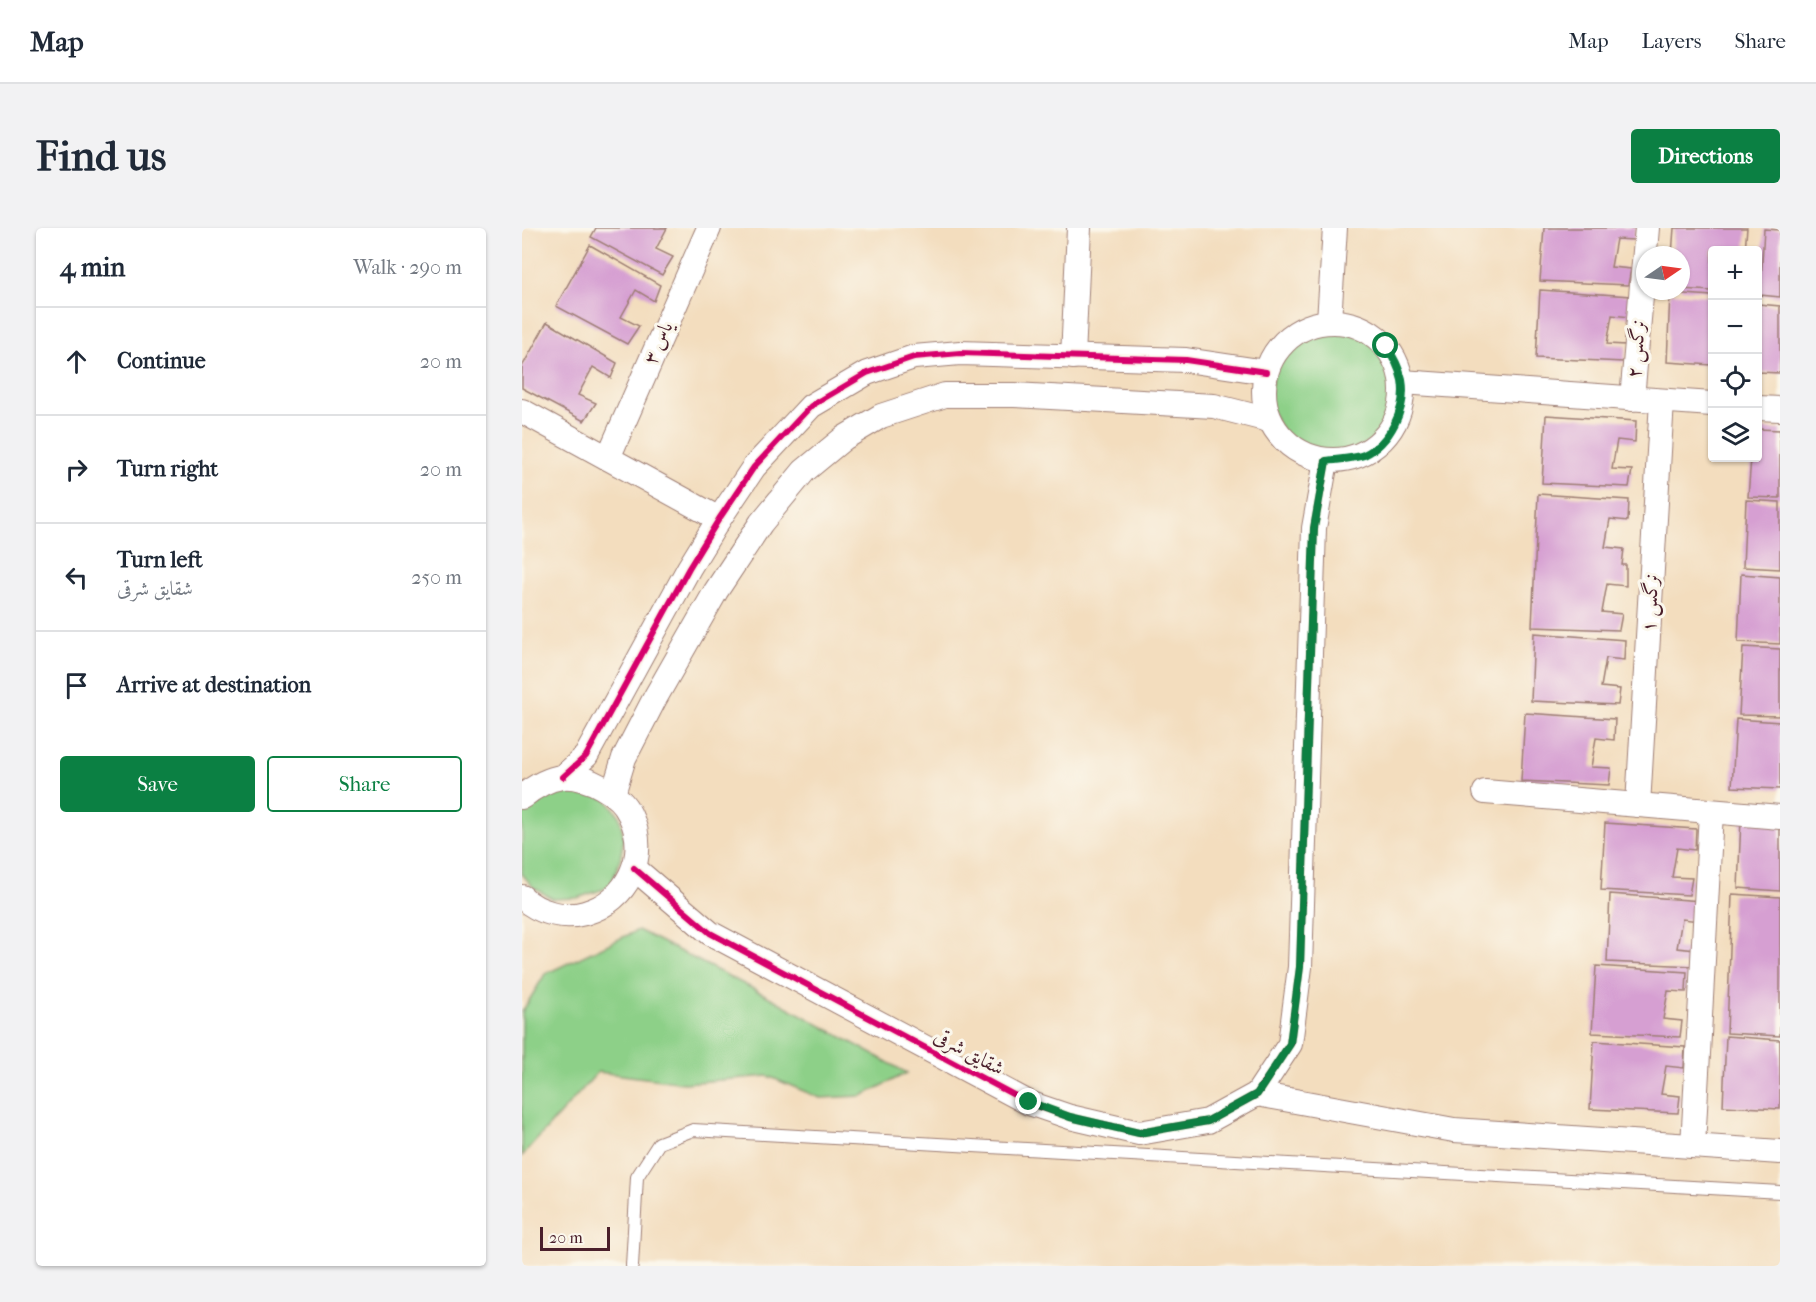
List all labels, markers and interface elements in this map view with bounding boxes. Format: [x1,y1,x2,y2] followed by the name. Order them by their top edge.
[30,25,84,58] text: Map
[1568,29,1609,53] text: Map
[1642,29,1701,53] text: Layers
[1734,29,1786,53] text: Share
[1631,129,1780,183] button: Directions
[36,132,166,181] text: Find us
[1636,246,1690,300] north arrow
[1708,246,1762,462] map controls
[1708,246,1762,300] button: +
[60,252,125,283] text: 4 min
[353,256,462,279] text: Walk · 290 m
[1708,300,1762,354] button: −
[639,317,679,368] street label: یاس ۳
[1622,319,1652,379] street label: نرگس ۲
[1372,332,1398,358] route start
[60,345,93,378] icon: ahead
[117,348,206,374] text: Continue
[420,350,462,373] text: 20 m
[1708,354,1762,408] button: locate
[1708,408,1762,462] button: layers
[60,453,93,486] icon: right
[117,456,218,482] text: Turn right
[420,458,462,481] text: 20 m
[117,547,203,573] text: Turn left
[60,561,93,594] icon: left
[411,566,462,589] text: 250 m
[1637,573,1665,633] street label: نرگس ۱
[117,577,193,600] text: شقایق شرقی
[60,669,93,702] icon: arrive
[117,672,311,698] text: Arrive at destination
[60,756,255,812] button: Save
[267,756,462,812] button: Share
[929,1024,1008,1082] street label: شقایق شرقی
[1015,1088,1041,1114] route end
[540,1224,610,1252] scale bar
[549,1228,583,1247] text: 20 m

